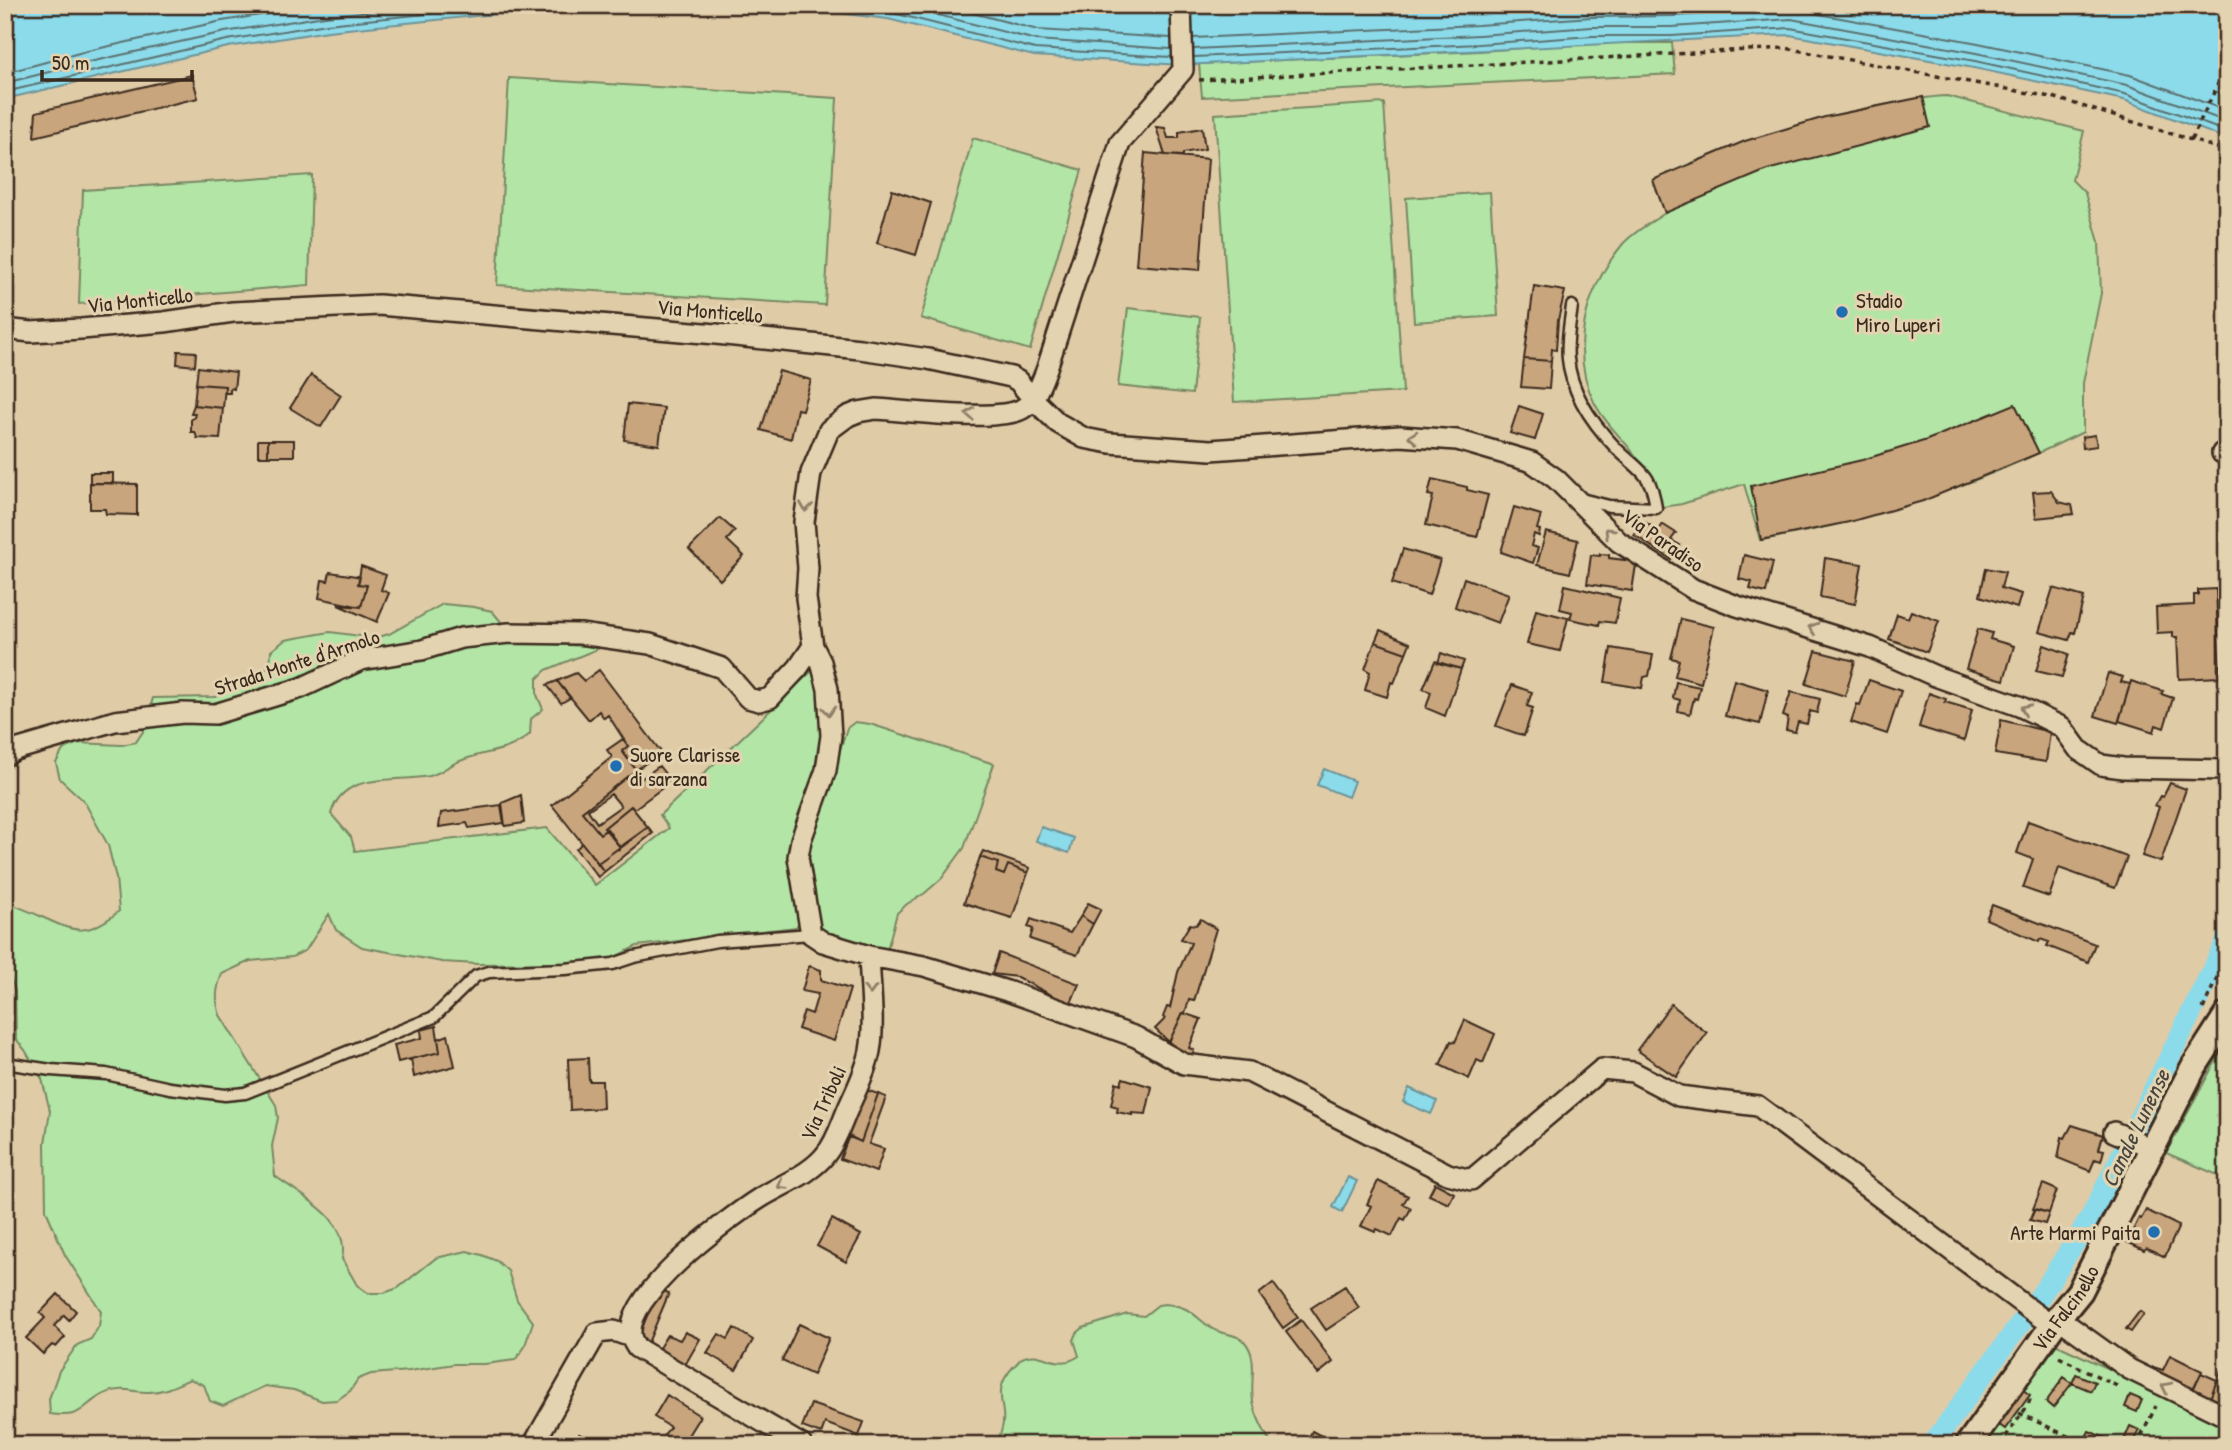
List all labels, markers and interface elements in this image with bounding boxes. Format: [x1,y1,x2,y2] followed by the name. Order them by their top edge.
[42,38,192,82] scale bar
[52,48,89,77] text: 50 m
[86,280,194,320] street label: Via Monticello
[1856,286,1941,339] place label: Stadio Miro Luperi
[656,292,764,330] street label: Via Monticello
[1834,304,1850,320] marker: Stadio Miro Luperi
[964,407,975,422] one-way arrow
[1407,430,1418,445] one-way arrow
[798,501,813,512] one-way arrow
[1616,501,1710,579] street label: Via Paradiso
[1605,528,1618,541] one-way arrow
[211,622,383,702] street label: Strada Monte d'Armolo
[1807,622,1820,636] one-way arrow
[2020,703,2032,717] one-way arrow
[821,706,836,717] one-way arrow
[630,740,740,793] place label: Suore Clarisse di sarzana
[608,758,624,774] marker: Suore Clarisse di sarzana
[863,984,878,995] one-way arrow
[793,1061,853,1145] street label: Via Triboli
[2093,1063,2177,1192] water label: Canale Lunense
[777,1176,790,1189] one-way arrow
[2010,1218,2140,1247] place label: Arte Marmi Paita
[2146,1224,2162,1240] marker: Arte Marmi Paita
[2025,1260,2105,1357] street label: Via Falcinello
[2161,1381,2173,1395] one-way arrow

